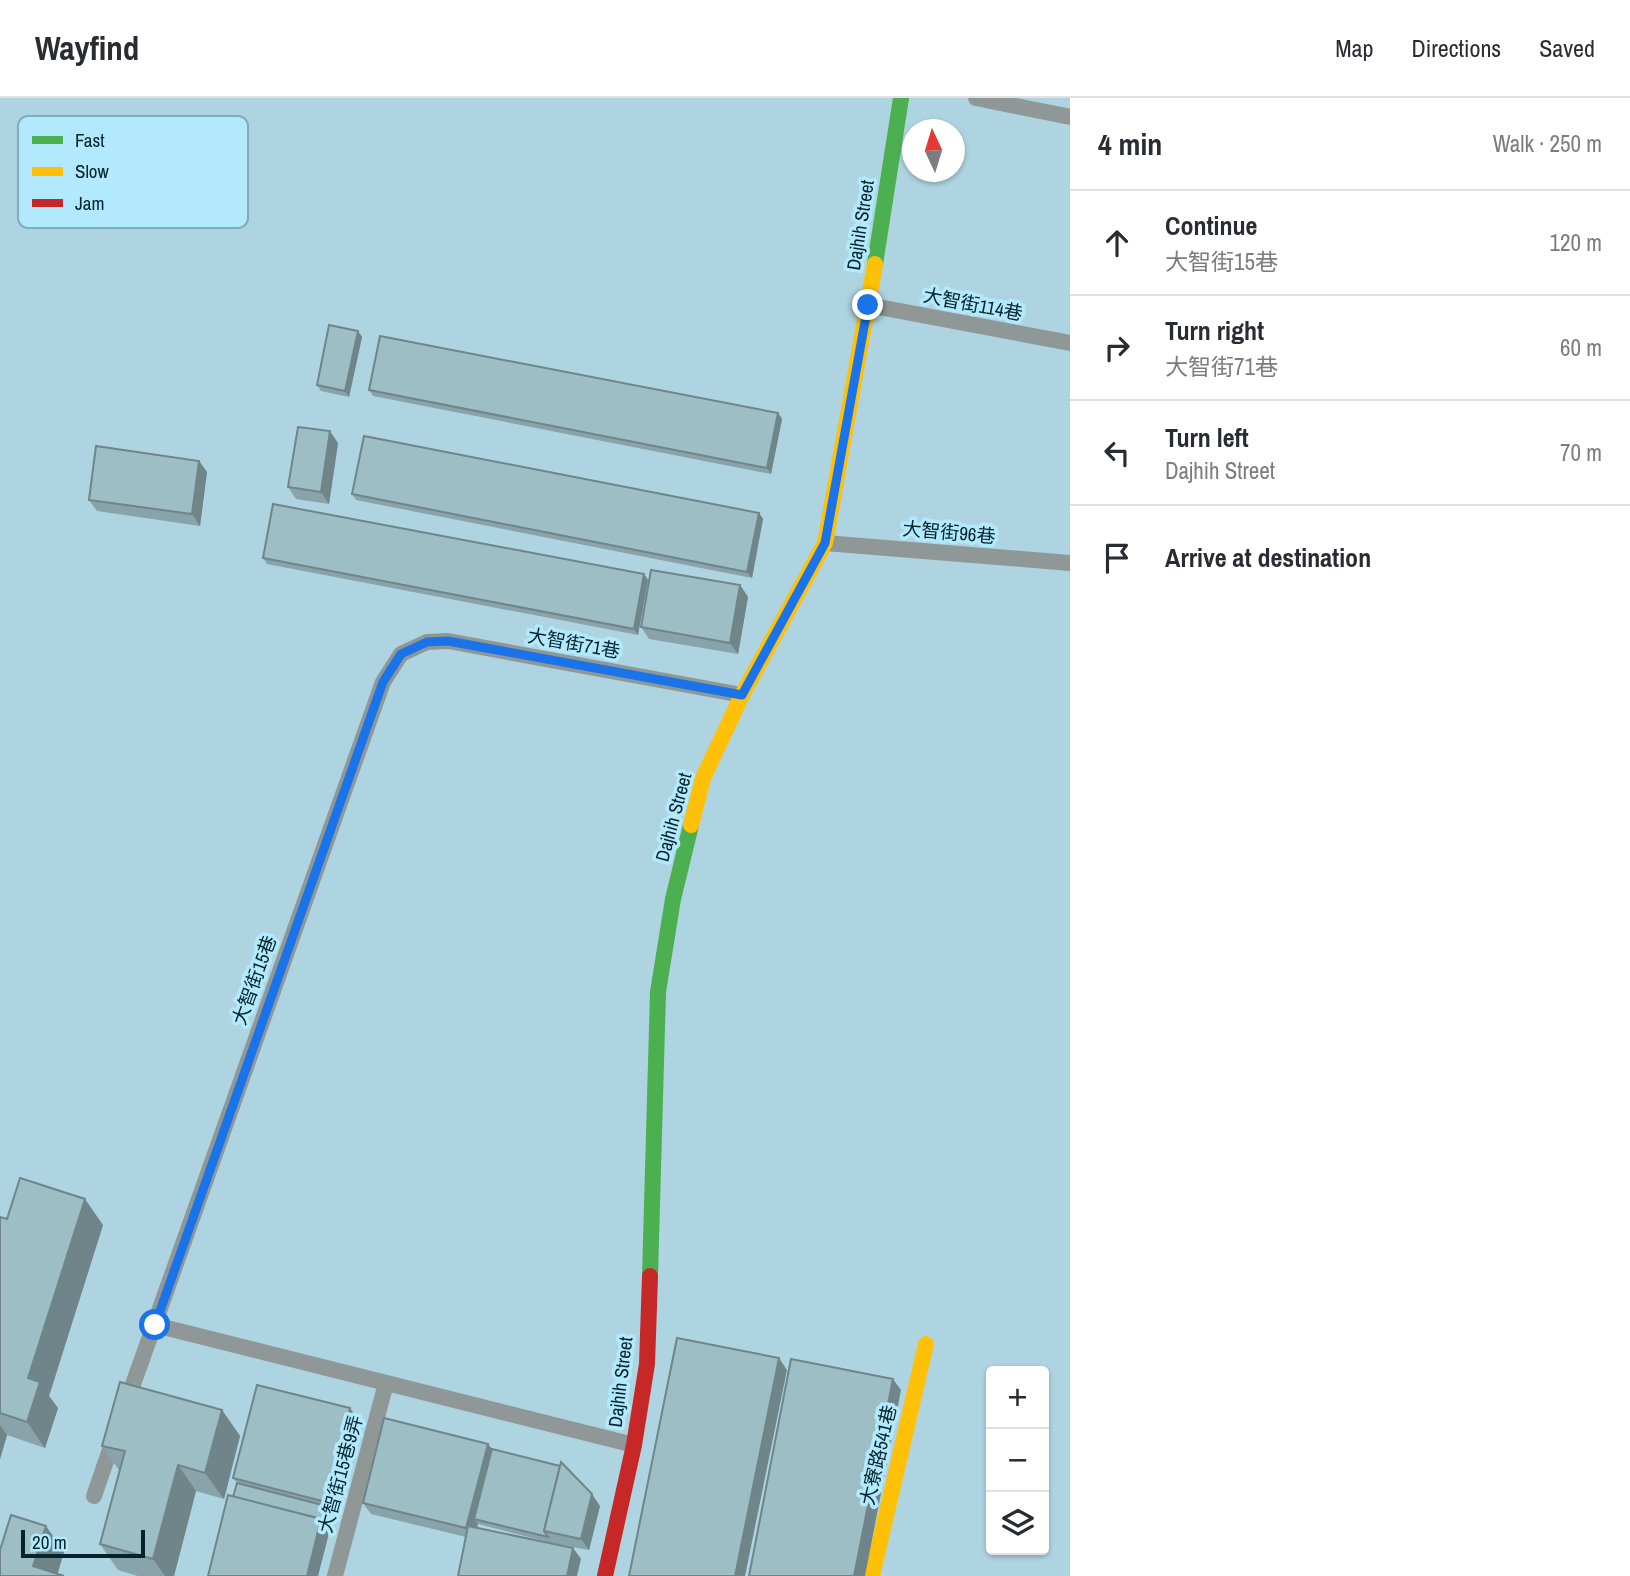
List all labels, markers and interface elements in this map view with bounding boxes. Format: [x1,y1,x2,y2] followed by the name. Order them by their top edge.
[35,26,139,70] text: Wayfind
[1335,32,1373,64] text: Map
[1411,32,1501,64] text: Directions
[1539,32,1595,64] text: Saved
[18,116,248,228] legend
[902,119,965,182] north arrow
[1098,124,1162,164] text: 4 min
[75,127,105,153] text: Fast
[1493,128,1602,159] text: Walk · 250 m
[75,158,110,184] text: Slow
[840,177,880,272] street label: Dajhih Street
[75,190,104,216] text: Jam
[1165,208,1257,243] text: Continue
[1098,224,1136,262] icon: ahead
[1550,227,1602,258] text: 120 m
[1165,246,1278,277] text: 大智街15巷
[921,282,1025,326] street label: 大智街114巷
[852,289,883,320] route end
[1165,313,1264,348] text: Turn right
[1098,329,1136,367] icon: right
[1560,332,1602,363] text: 60 m
[1165,351,1278,382] text: 大智街71巷
[1165,420,1249,455] text: Turn left
[1098,434,1136,472] icon: left
[1560,437,1602,468] text: 70 m
[1165,455,1275,486] text: Dajhih Street
[901,515,997,549] street label: 大智街96巷
[1098,539,1136,577] icon: arrive
[1165,540,1371,575] text: Arrive at destination
[526,622,622,664] street label: 大智街71巷
[649,769,697,864] street label: Dajhih Street
[226,932,282,1028] street label: 大智街15巷
[139,1309,170,1340] route start
[602,1335,639,1429] street label: Dajhih Street
[986,1366,1049,1555] map controls
[986,1366,1049,1429] button: +
[854,1402,902,1508] street label: 大寮路541巷
[312,1412,368,1536] street label: 大智街15巷9弄
[986,1429,1049,1492] button: −
[986,1492,1049,1555] button: layers
[21,1527,145,1559] scale bar
[32,1529,67,1555] text: 20 m

